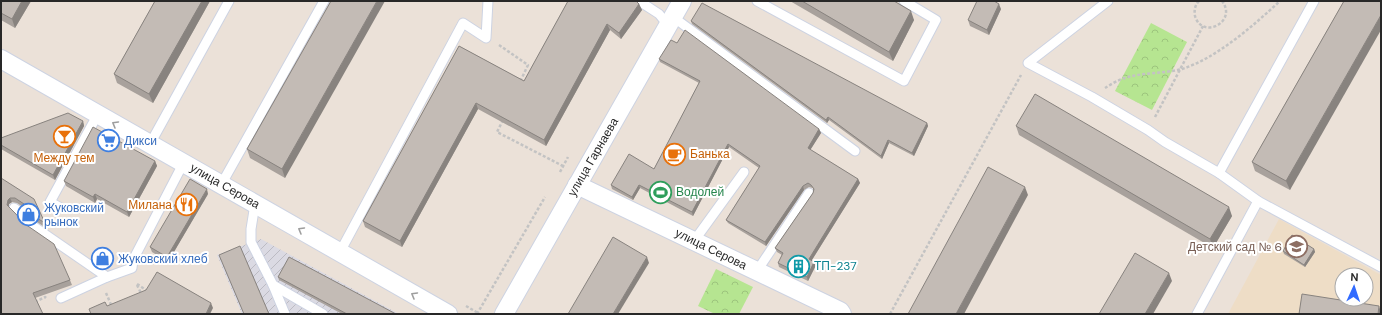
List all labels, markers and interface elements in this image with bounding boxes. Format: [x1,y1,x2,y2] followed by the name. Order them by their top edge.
[564,115,622,199] street label: улица Гарнаева
[112,121,119,129] one-way arrow
[51,124,77,150] bar icon: Между тем
[95,128,121,154] supermarket icon: Дикси
[124,133,157,149] place label: Дикси
[661,141,687,167] cafe icon: Банька
[690,146,730,162] place label: Банька
[33,150,95,166] place label: Между тем
[187,160,263,213] street label: улица Серова
[648,179,674,205] sports icon: Водолей
[676,184,724,200] place label: Водолей
[174,192,200,218] restaurant icon: Милана
[128,197,172,213] place label: Милана
[44,200,104,230] place label: Жуковский рынок
[15,202,41,228] shop icon: Жуковский рынок
[673,225,750,273] street label: улица Серова
[298,228,305,235] one-way arrow
[1284,234,1310,260] school or university icon: Детский сад № 6
[1188,239,1282,255] place label: Детский сад № 6
[89,246,115,272] shop icon: Жуковский хлеб
[118,251,208,267] place label: Жуковский хлеб
[785,253,811,279] building icon: ТП-237
[814,258,857,274] place label: ТП-237
[1334,267,1374,307] north arrow
[1350,270,1359,284] text: N
[411,292,418,299] one-way arrow

